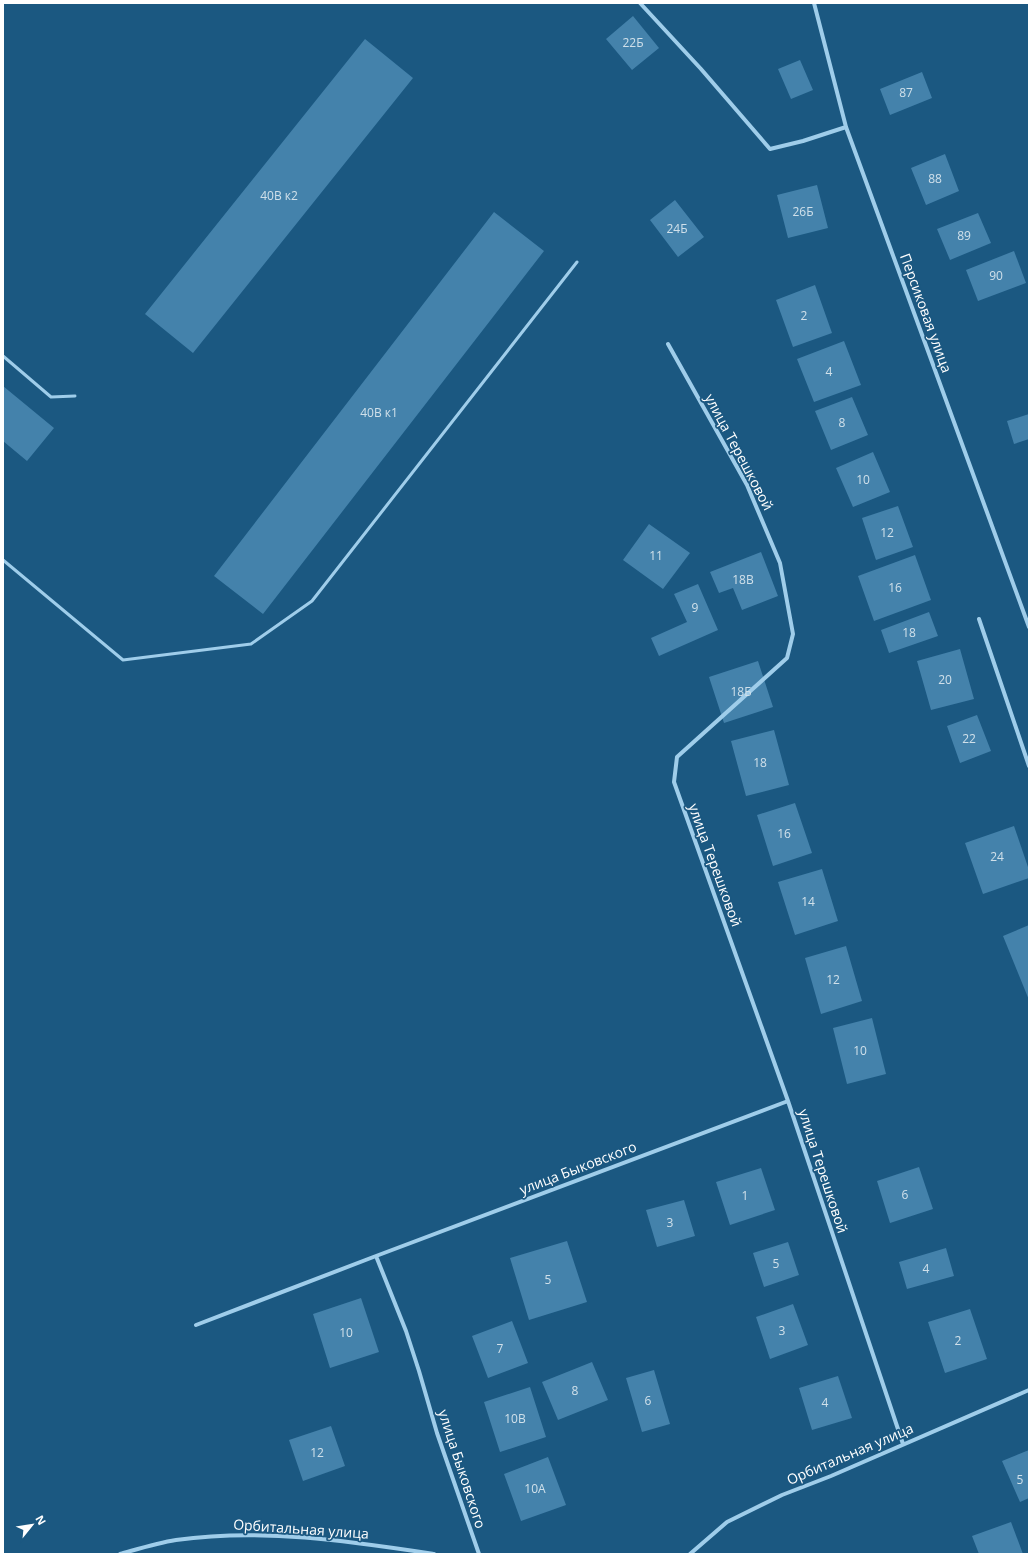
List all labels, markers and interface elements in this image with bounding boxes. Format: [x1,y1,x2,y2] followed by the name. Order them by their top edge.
[622,34,644,51] house number: 22Б
[899,84,913,101] house number: 87
[928,170,942,187] house number: 88
[260,187,298,204] house number: 40В к2
[792,203,814,220] house number: 26Б
[666,220,688,237] house number: 24Б
[957,227,971,244] house number: 89
[896,251,957,375] street label: Персиковая улица
[989,267,1003,284] house number: 90
[801,307,808,324] house number: 2
[826,363,833,380] house number: 4
[701,390,778,513] street label: улица Терешковой
[360,404,398,421] house number: 40В к1
[839,414,846,431] house number: 8
[856,471,870,488] house number: 10
[880,524,894,541] house number: 12
[649,547,663,564] house number: 11
[732,571,754,588] house number: 18В
[888,579,902,596] house number: 16
[692,599,699,616] house number: 9
[902,624,916,641] house number: 18
[938,671,952,688] house number: 20
[730,683,752,700] house number: 18Б
[962,730,976,747] house number: 22
[753,754,767,771] house number: 18
[684,801,747,929] street label: улица Терешковой
[777,825,791,842] house number: 16
[990,848,1004,865] house number: 24
[801,893,815,910] house number: 14
[826,971,840,988] house number: 12
[853,1042,867,1059] house number: 10
[794,1106,853,1235] street label: улица Терешковой
[517,1136,639,1199] street label: улица Быковского
[902,1186,909,1203] house number: 6
[742,1187,748,1204] house number: 1
[667,1214,674,1231] house number: 3
[773,1255,780,1272] house number: 5
[923,1260,930,1277] house number: 4
[545,1271,552,1288] house number: 5
[779,1322,786,1339] house number: 3
[339,1324,353,1341] house number: 10
[955,1332,962,1349] house number: 2
[497,1340,504,1357] house number: 7
[572,1382,579,1399] house number: 8
[645,1392,652,1409] house number: 6
[822,1394,829,1411] house number: 4
[434,1407,491,1531] street label: улица Быковского
[504,1410,526,1427] house number: 10В
[784,1418,916,1489] street label: Орбитальная улица
[310,1444,324,1461] house number: 12
[1017,1471,1024,1488] house number: 5
[524,1480,546,1497] house number: 10А
[12,1505,52,1545] north arrow
[32,1512,50,1527] text: N
[233,1514,369,1543] street label: Орбитальная улица

